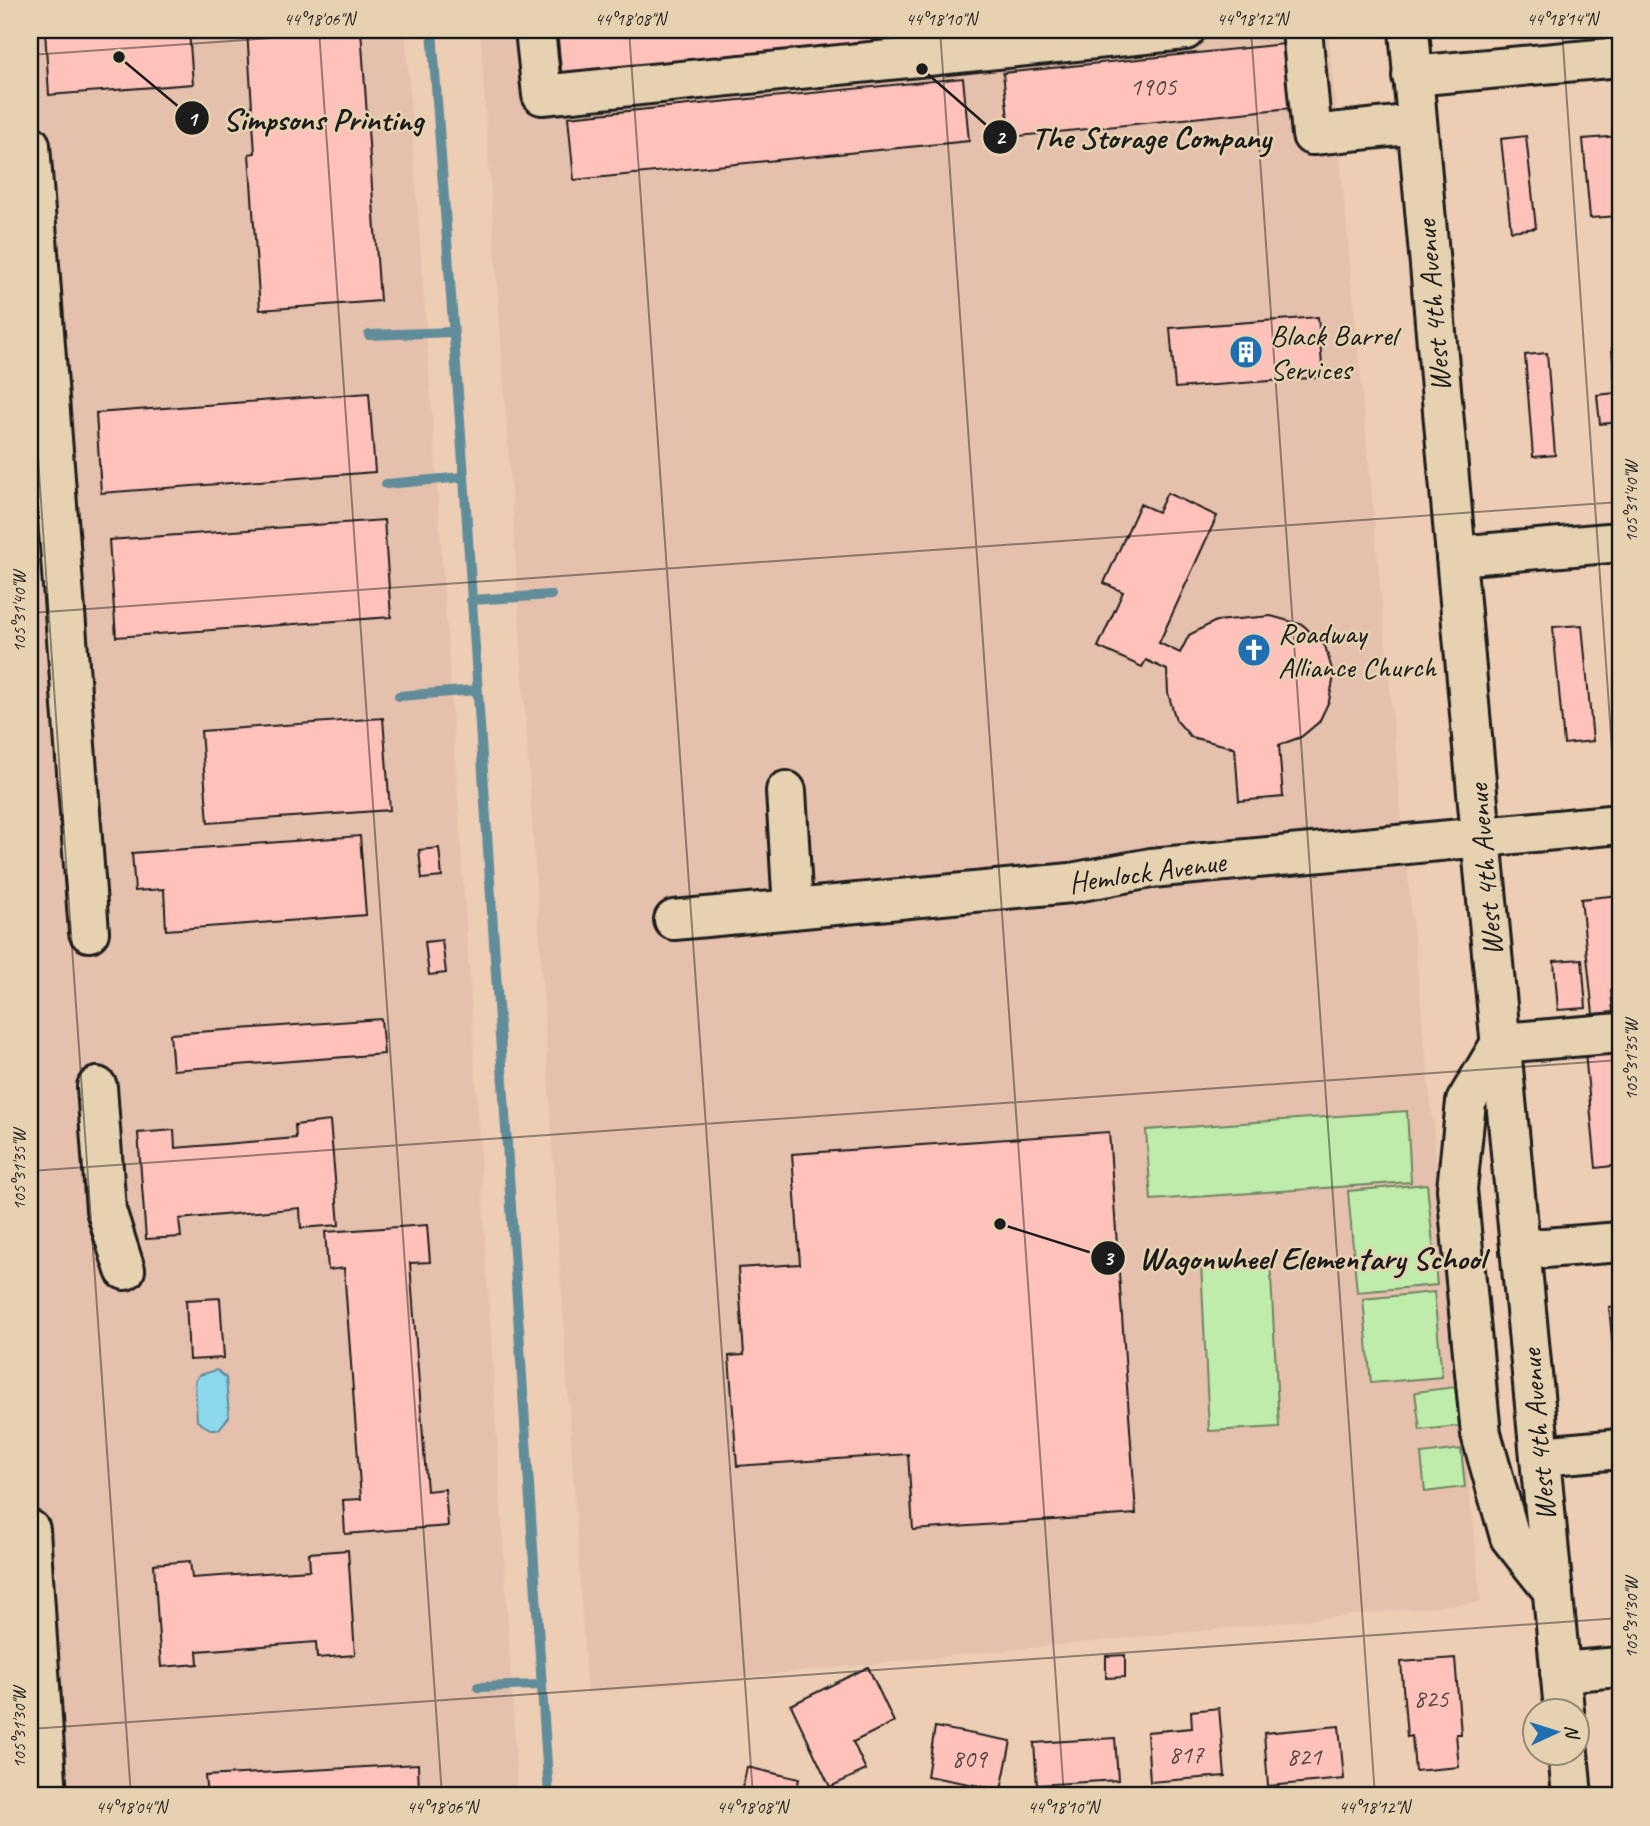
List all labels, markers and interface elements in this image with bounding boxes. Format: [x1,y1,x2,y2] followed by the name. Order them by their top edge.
[284,8,358,30] text: 44°18'06"N
[595,8,669,30] text: 44°18'08"N
[906,8,980,30] text: 44°18'10"N
[1217,8,1291,30] text: 44°18'12"N
[1527,8,1601,30] text: 44°18'14"N
[1130,70,1178,103] house number: 1905
[174,92,437,145] callout: Simpsons Printing
[223,99,425,140] text: Simpsons Printing
[187,106,199,132] text: 1
[982,111,1284,164] callout: The Storage Company
[1031,117,1274,158] text: The Storage Company
[995,124,1007,150] text: 2
[1406,216,1459,394] street label: West 4th Avenue
[1270,316,1402,388] place label: Black Barrel Services
[1227,333,1265,371] building icon: Black Barrel Services
[1620,458,1642,543] text: 105°31'40"W
[8,568,30,653] text: 105°31'40"W
[1278,614,1437,686] place label: Roadway Alliance Church
[1235,631,1273,669] church icon: Roadway Alliance Church
[1458,780,1511,958] street label: West 4th Avenue
[1066,842,1230,902] street label: Hemlock Avenue
[1620,1016,1642,1101] text: 105°31'35"W
[8,1126,30,1211] text: 105°31'35"W
[1091,1231,1499,1284] callout: Wagonwheel Elementary School
[1139,1238,1491,1279] text: Wagonwheel Elementary School
[1103,1245,1115,1271] text: 3
[1511,1345,1564,1523] street label: West 4th Avenue
[1620,1574,1642,1659] text: 105°31'30"W
[1413,1682,1450,1715] house number: 825
[8,1684,30,1769] text: 105°31'30"W
[1520,1696,1590,1766] north arrow
[1560,1724,1585,1741] text: N
[1168,1738,1205,1771] house number: 817
[1286,1740,1323,1773] house number: 821
[951,1742,989,1775] house number: 809
[96,1796,170,1818] text: 44°18'04"N
[407,1796,481,1818] text: 44°18'06"N
[717,1796,791,1818] text: 44°18'08"N
[1028,1796,1102,1818] text: 44°18'10"N
[1339,1796,1413,1818] text: 44°18'12"N

